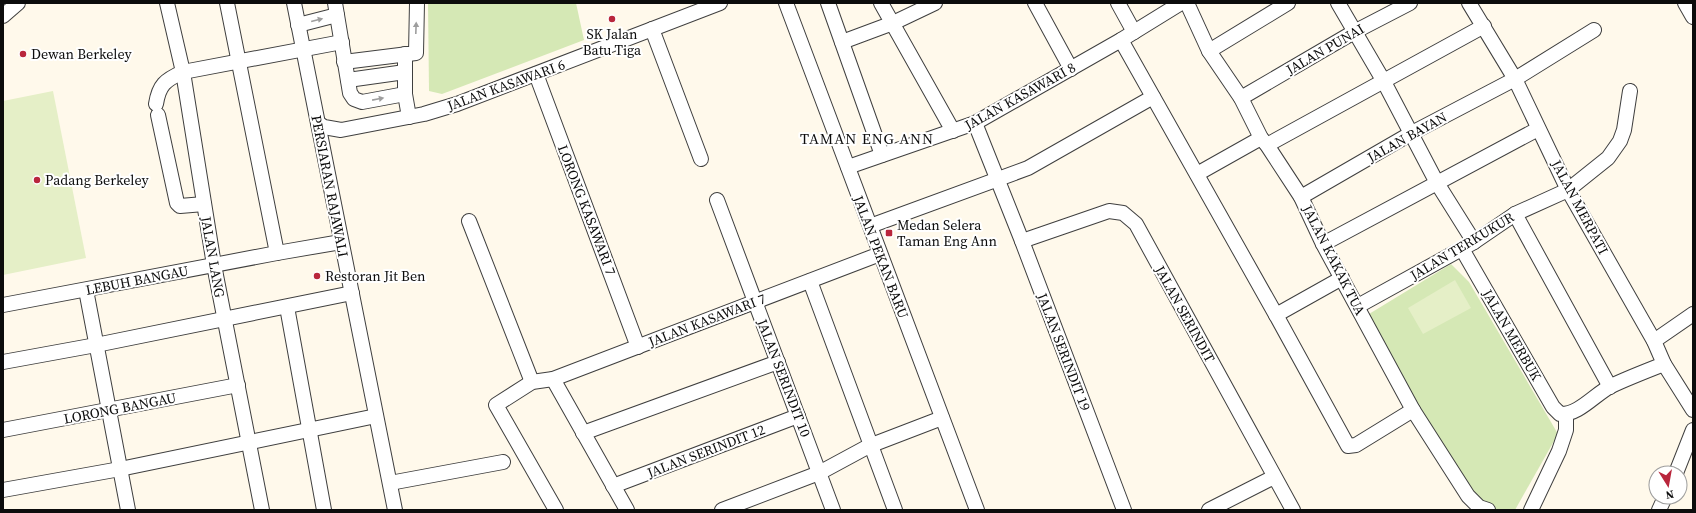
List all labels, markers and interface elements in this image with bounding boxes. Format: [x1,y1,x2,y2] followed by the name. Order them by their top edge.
[607,14,617,24] marker: SK Jalan Batu Tiga
[311,17,323,23] one-way arrow
[1281,19,1368,80] street label: JALAN PUNAI
[413,22,420,34] one-way arrow
[583,24,642,60] place label: SK Jalan Batu Tiga
[31,44,132,64] place label: Dewan Berkeley
[18,49,28,59] marker: Dewan Berkeley
[443,54,568,116] street label: JALAN KASAWARI 6
[960,57,1079,135] street label: JALAN KASAWARI 8
[371,96,384,102] one-way arrow
[1363,107,1450,168] street label: JALAN BAYAN
[306,113,354,259] street label: PERSIARAN RAJAWALI
[800,128,934,149] district label: TAMAN ENG ANN
[553,142,621,278] street label: LORONG KASAWARI 7
[1546,155,1613,258] street label: JALAN MERPATI
[45,170,149,190] place label: Padang Berkeley
[32,175,42,185] marker: Padang Berkeley
[848,192,914,321] street label: JALAN PEKAN BARU
[1297,201,1371,319] street label: JALAN KAKAK TUA
[1405,207,1518,285] street label: JALAN TERKUKUR
[196,214,230,300] street label: JALAN LANG
[897,215,998,251] place label: Medan Selera Taman Eng Ann
[884,228,894,238] marker: Medan Selera Taman Eng Ann
[84,260,190,300] street label: LEBUH BANGAU
[1150,261,1220,367] street label: JALAN SERINDIT
[325,266,426,286] place label: Restoran Jit Ben
[312,271,322,281] marker: Restoran Jit Ben
[1477,285,1547,385] street label: JALAN MERBUK
[645,288,769,352] street label: JALAN KASAWARI 7
[1032,289,1096,414] street label: JALAN SERINDIT 19
[752,315,816,440] street label: JALAN SERINDIT 10
[62,387,178,429] street label: LORONG BANGAU
[643,419,768,483] street label: JALAN SERINDIT 12
[1648,465,1688,505] north arrow
[1664,486,1675,502] text: N

